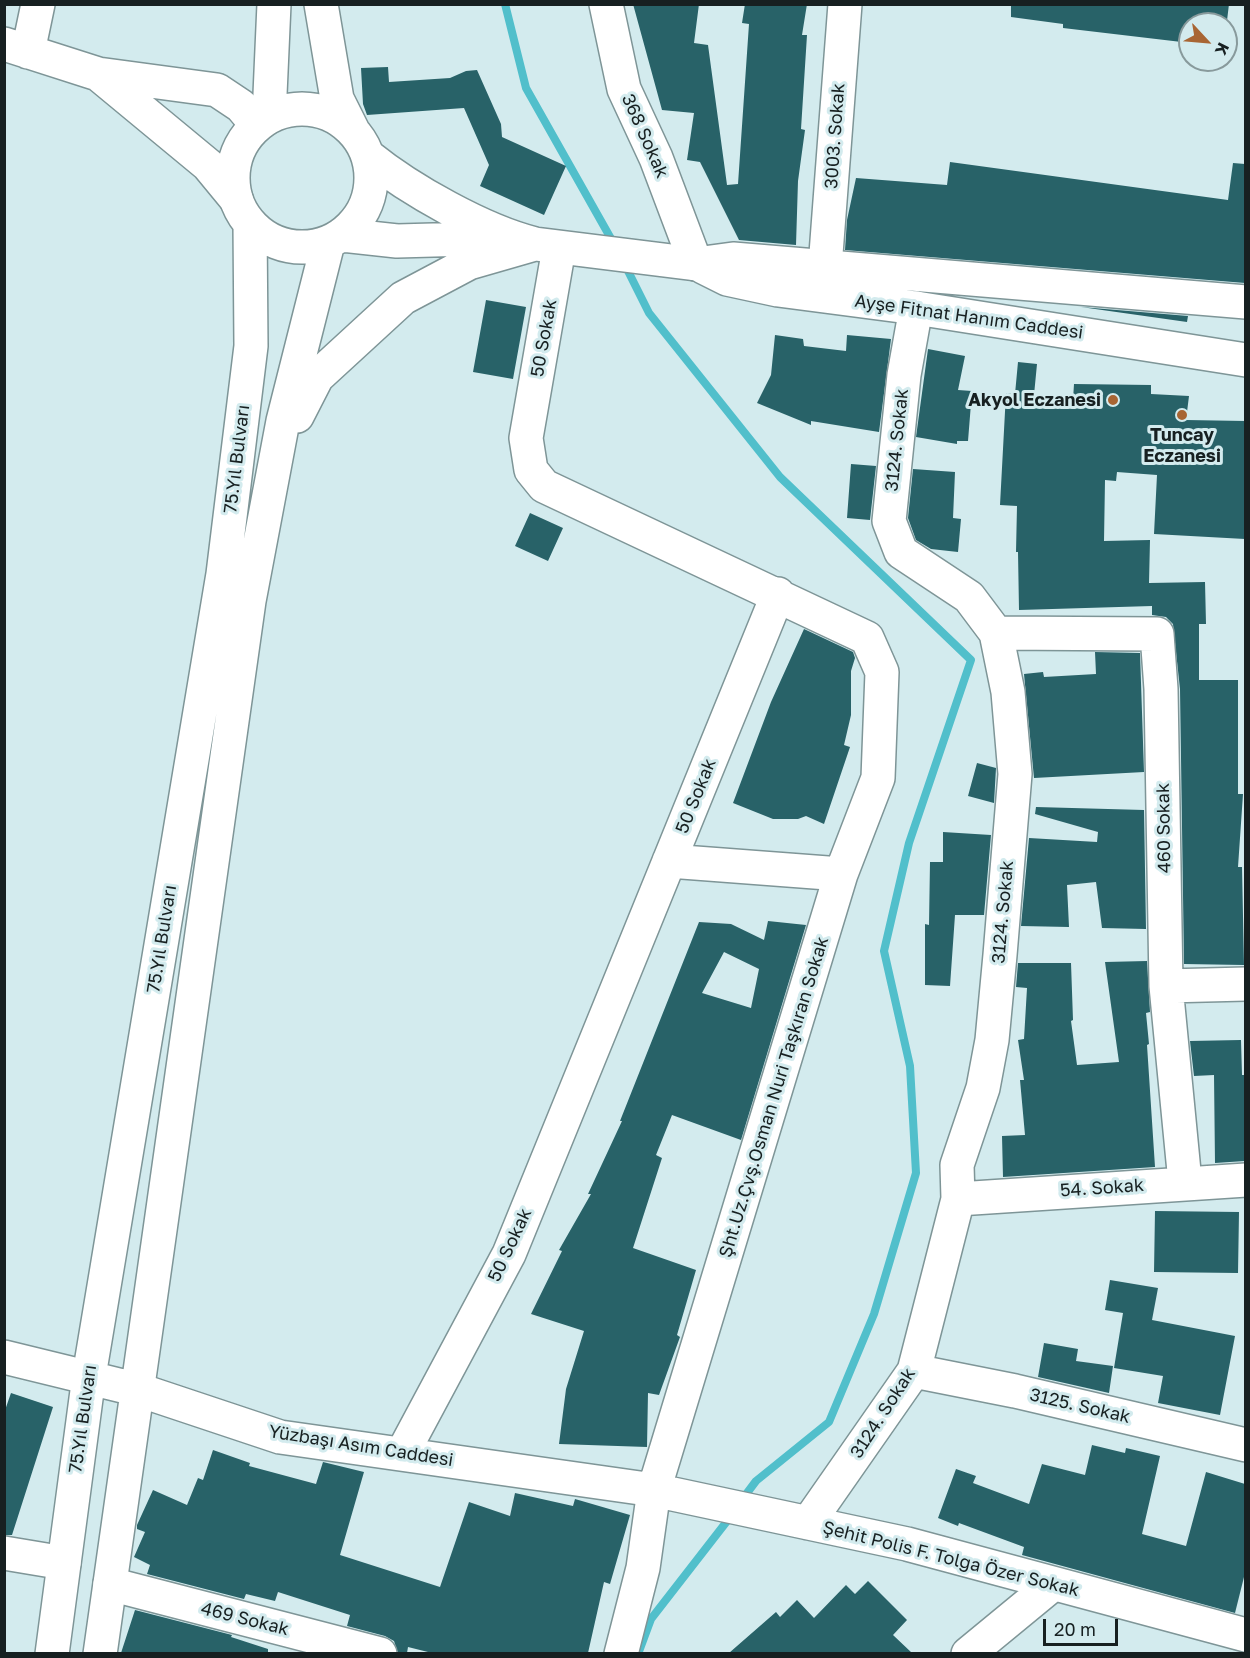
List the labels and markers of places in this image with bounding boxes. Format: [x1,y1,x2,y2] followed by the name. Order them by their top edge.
[968,389,1101,411] place label: Akyol Eczanesi
[1106,393,1120,407] marker: Akyol Eczanesi
[1175,408,1189,422] marker: Tuncay Eczanesi
[1143,424,1221,466] place label: Tuncay Eczanesi

